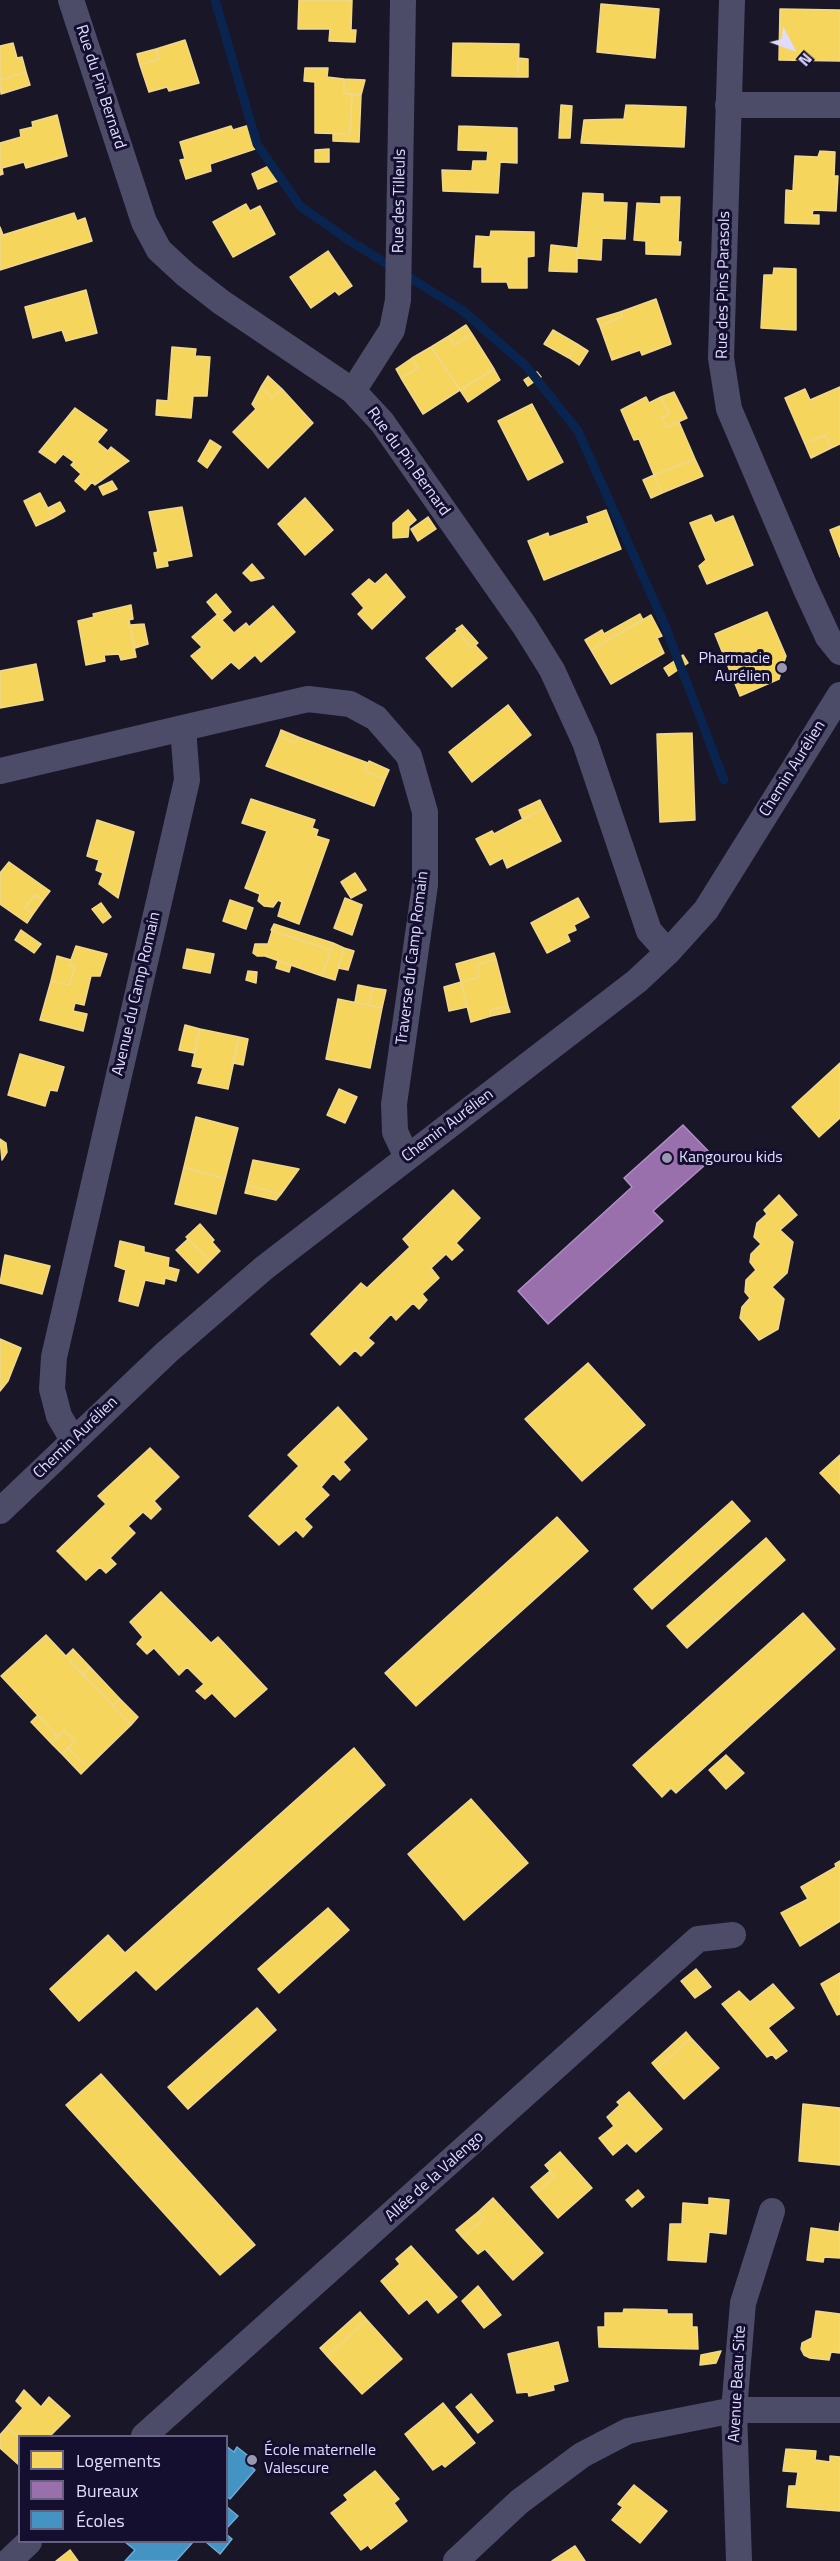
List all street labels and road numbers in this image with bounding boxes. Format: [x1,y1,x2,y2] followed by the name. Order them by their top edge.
[71,23,129,151] street label: Rue du Pin Bernard
[389,149,411,253] street label: Rue des Tilleuls
[713,211,735,359] street label: Rue des Pins Parasols
[362,404,454,520] street label: Rue du Pin Bernard
[756,717,830,821] street label: Chemin Aurélien
[393,870,433,1046] street label: Traverse du Camp Romain
[109,910,165,1078] street label: Avenue du Camp Romain
[398,1085,498,1167] street label: Chemin Aurélien
[30,1393,122,1483] street label: Chemin Aurélien
[382,2128,488,2226] street label: Allée de la Valengo
[725,2325,751,2443] street label: Avenue Beau Site

